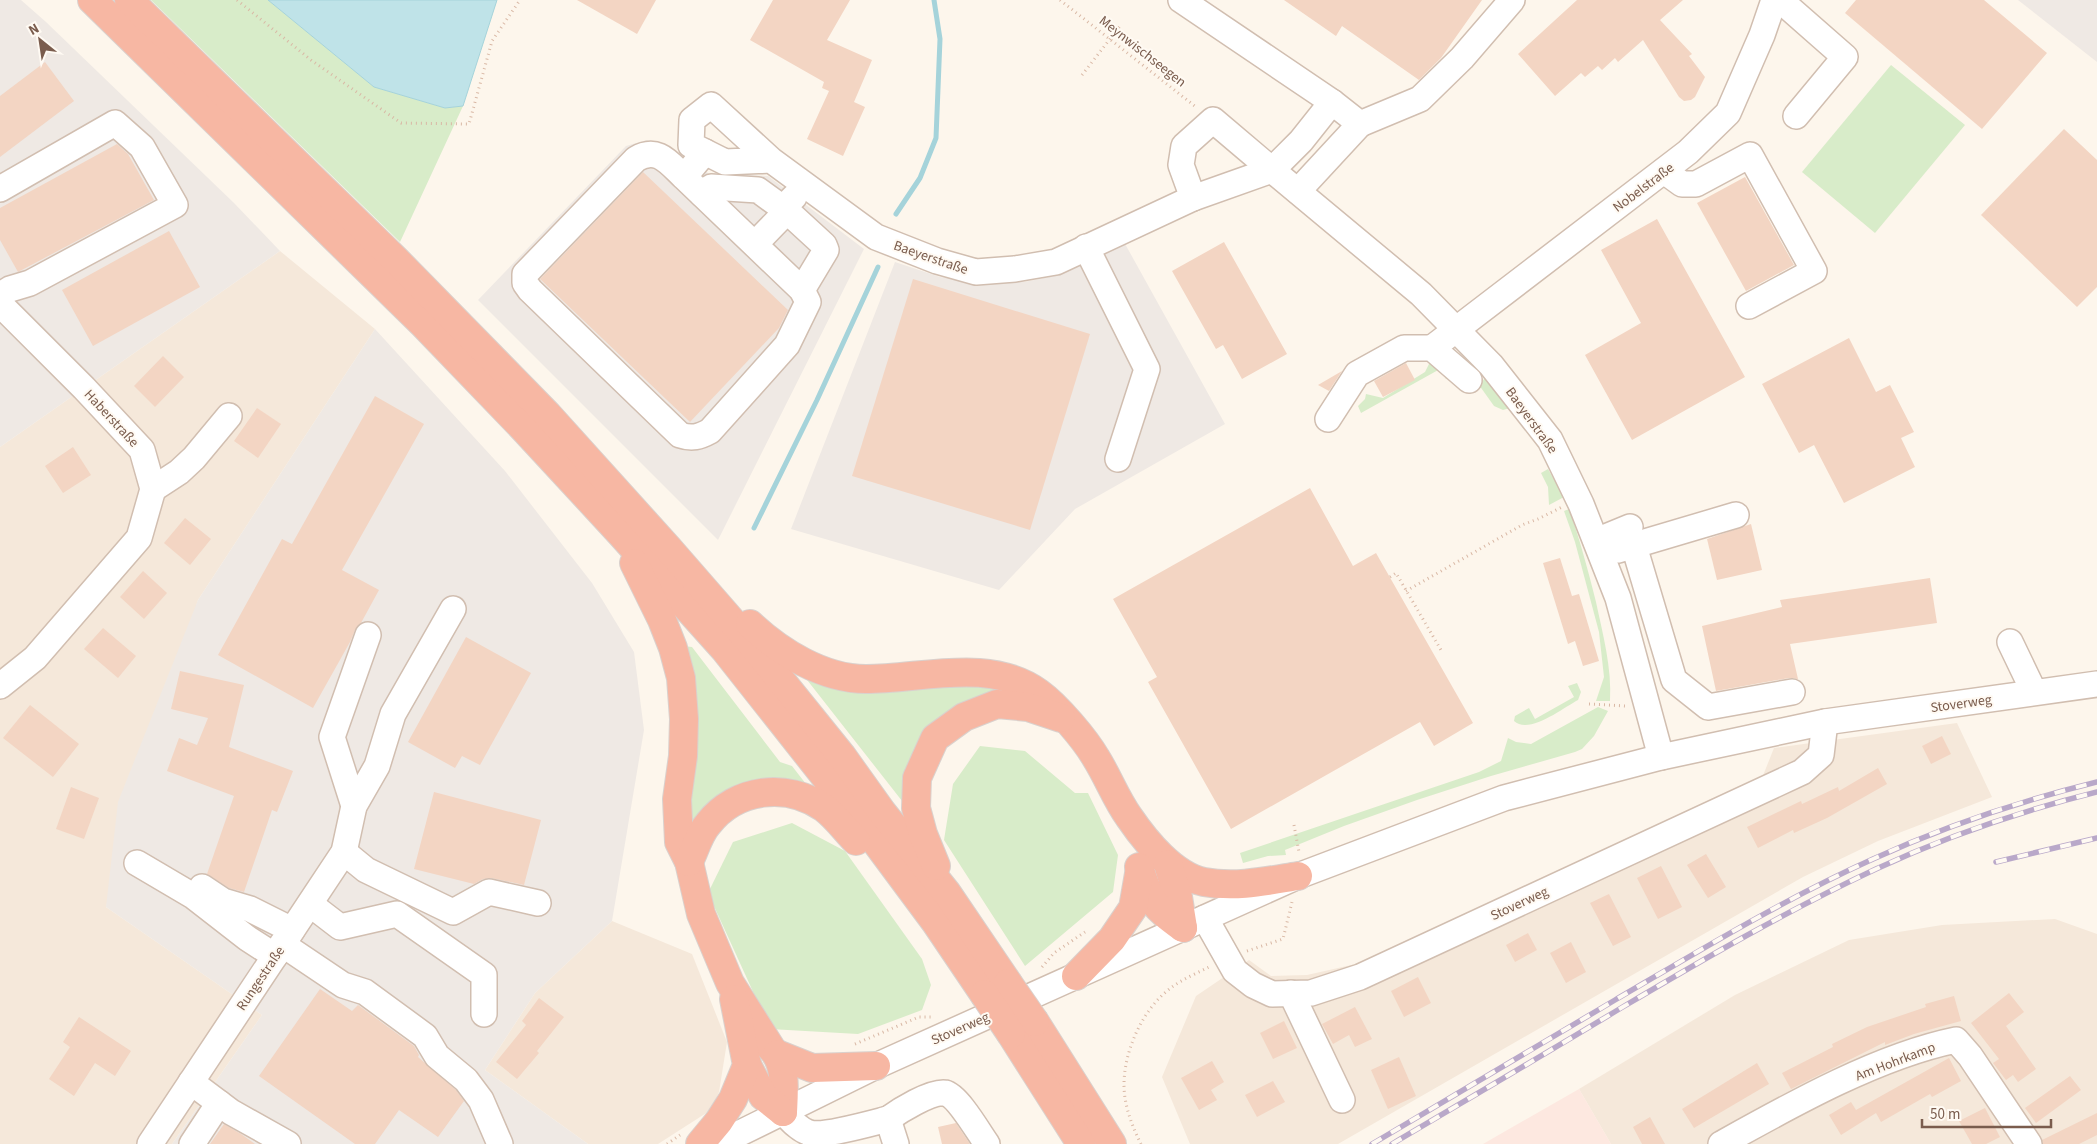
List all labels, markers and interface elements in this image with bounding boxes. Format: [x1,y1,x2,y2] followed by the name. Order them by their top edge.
[1095,11,1190,92] street label: Meynwischseegen
[15,15,65,65] north arrow
[25,19,43,41] text: N
[1609,158,1678,217] street label: Nobelstraße
[891,236,971,280] street label: Baeyerstraße
[1500,383,1562,458] street label: Baeyerstraße
[79,385,143,452] street label: Haberstraße
[1929,690,1993,718] street label: Stoverweg
[1487,882,1552,926] street label: Stoverweg
[232,942,290,1015] street label: Rungestraße
[928,1007,993,1051] street label: Stoverweg
[1852,1037,1939,1086] street label: Am Hohrkamp
[1922,1096,2051,1128] scale bar
[1930,1104,1960,1125] text: 50 m

